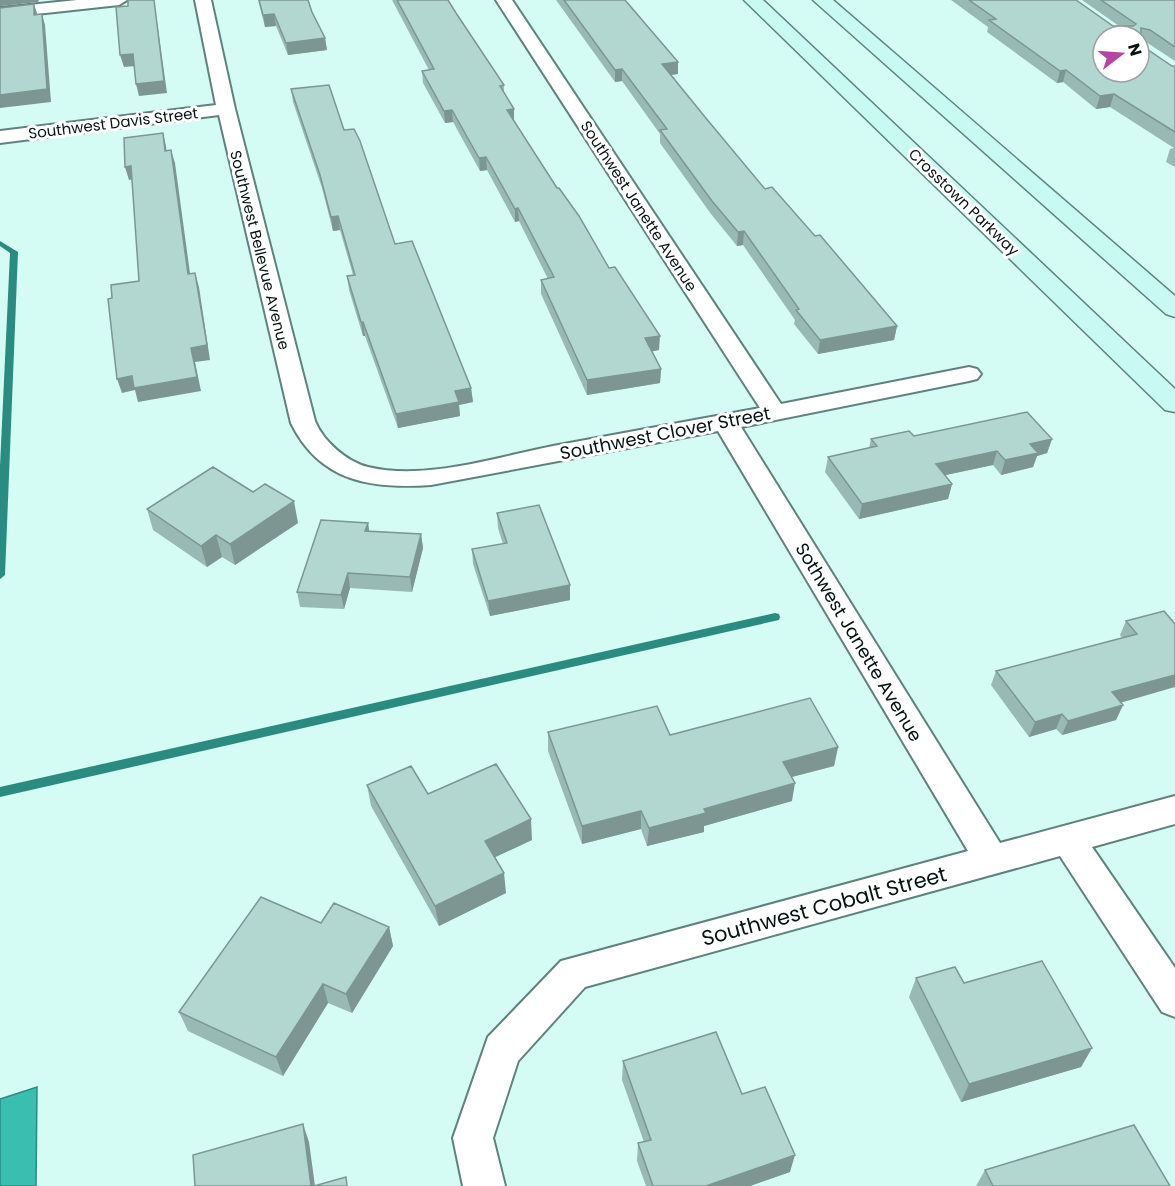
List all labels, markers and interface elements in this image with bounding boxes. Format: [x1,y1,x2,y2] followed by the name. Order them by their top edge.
[1091,24,1151,84] north arrow
[1122,41,1148,59] text: N
[27,102,199,144] street label: Southwest Davis Street
[576,117,702,295] street label: Southwest Janette Avenue
[904,144,1024,261] street label: Crosstown Parkway
[225,148,295,352] street label: Southwest Bellevue Avenue
[558,400,772,466] street label: Southwest Clover Street
[790,538,928,746] street label: Sothwest Janette Avenue
[698,859,950,953] street label: Southwest Cobalt Street

